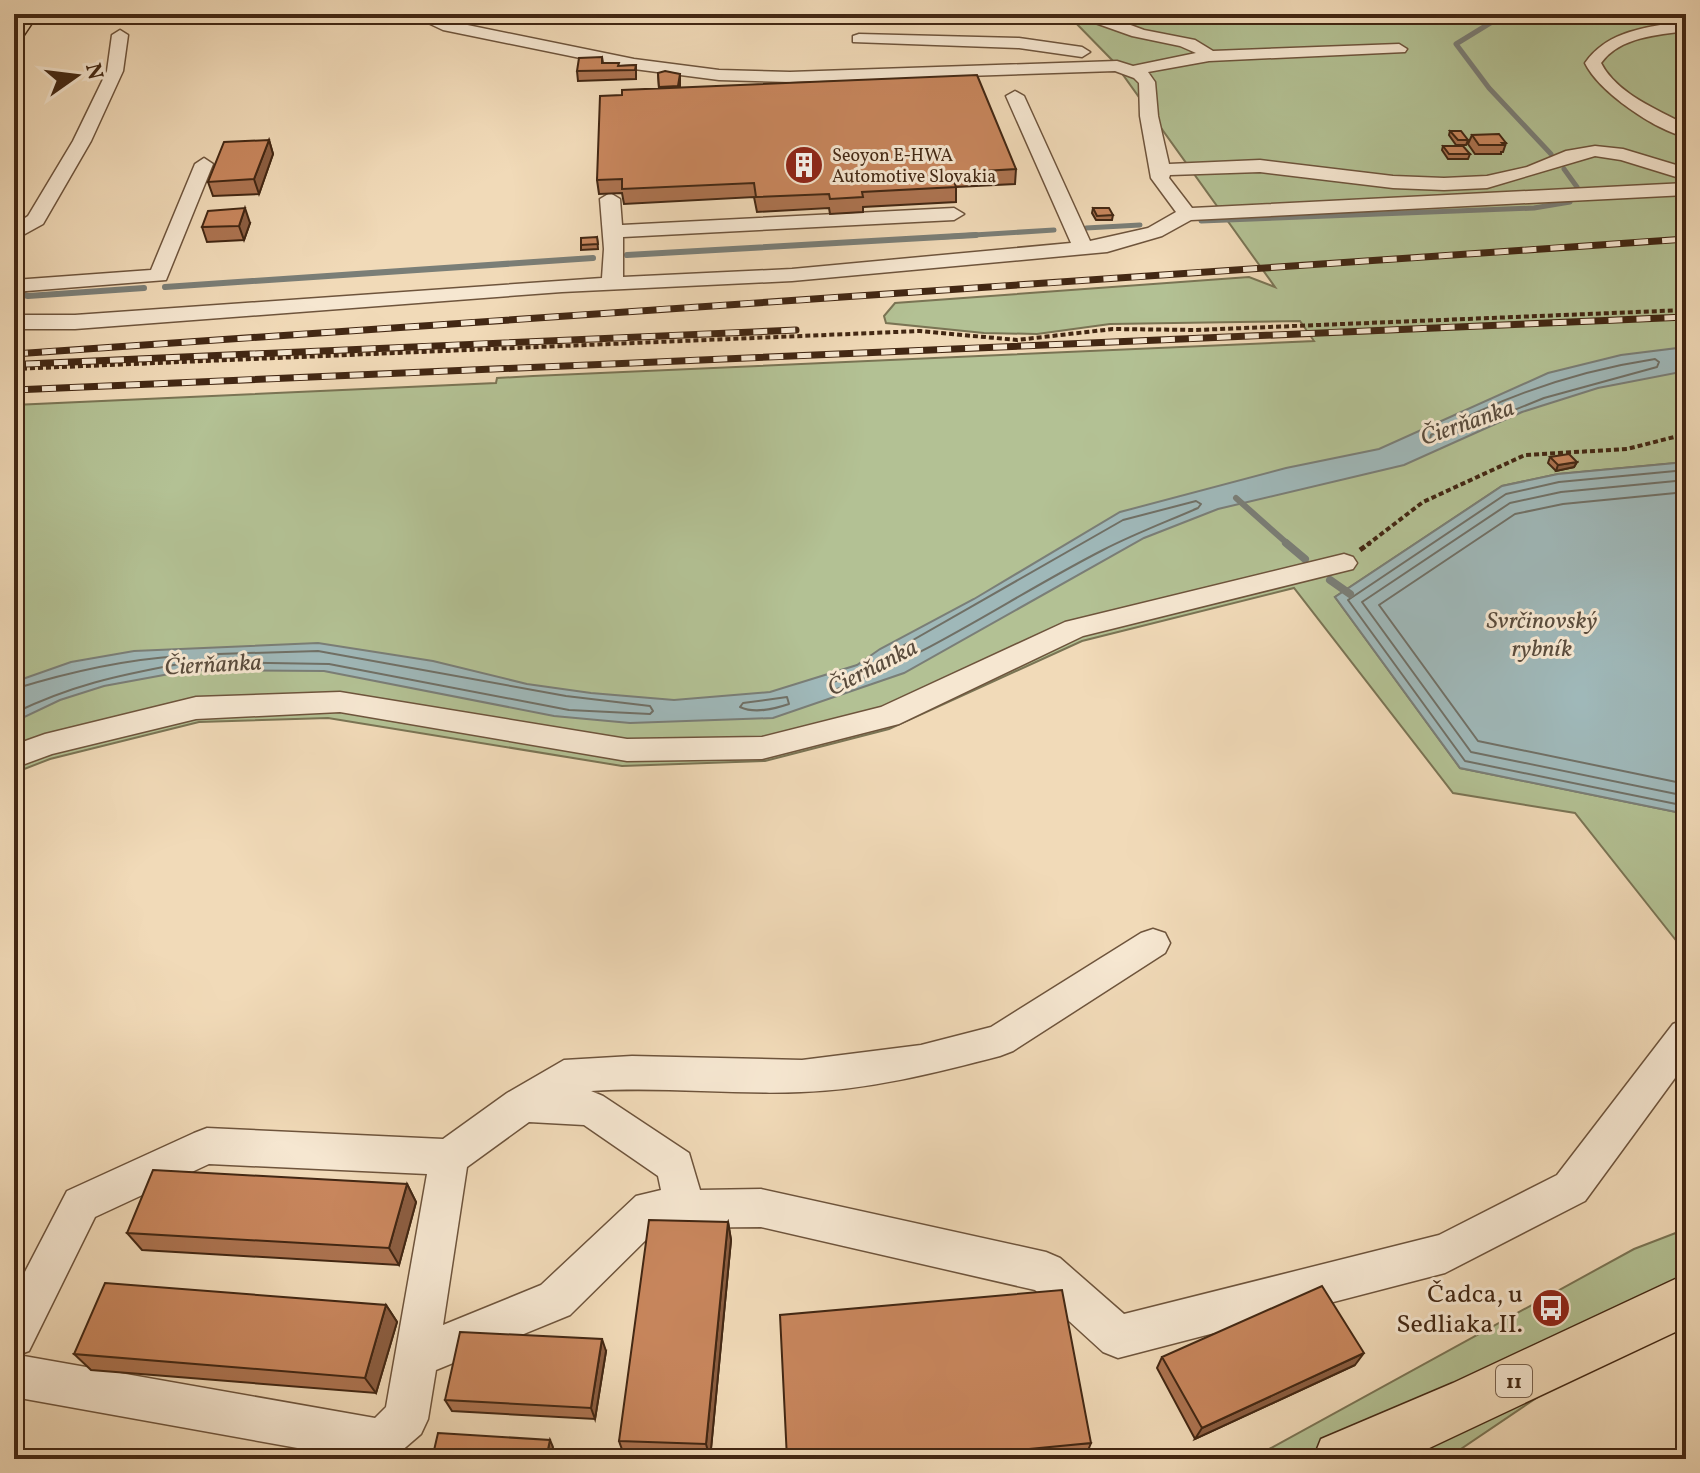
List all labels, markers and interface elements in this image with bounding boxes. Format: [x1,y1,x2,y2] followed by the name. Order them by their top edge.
[36,36,116,116] north arrow
[76,60,110,83] text: N
[783,144,825,186] building icon: Seoyon E-HWA Automotive Slovakia
[832,144,996,190] place label: Seoyon E-HWA Automotive Slovakia
[1416,392,1519,456] water label: Čierňanka
[1487,605,1598,667] water label: Svrčinovský rybník
[822,631,924,706] water label: Čierňanka
[163,646,263,686] water label: Čierňanka
[1396,1277,1523,1343] place label: Čadca, u Sedliaka II.
[1530,1287,1572,1329] bus stop icon: Čadca, u Sedliaka II.
[1496,1365,1532,1397] road number: 11

